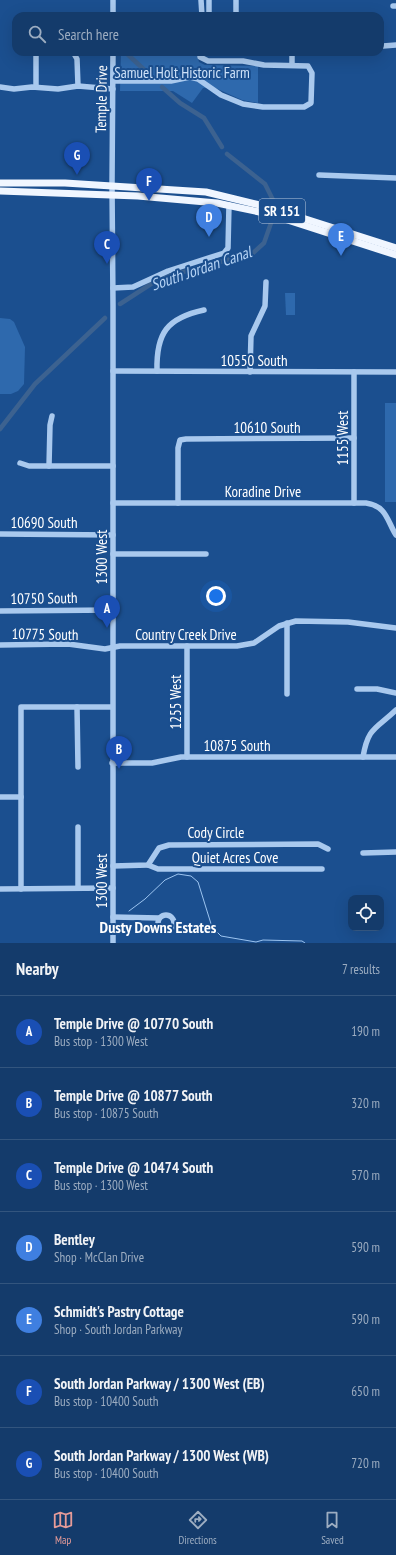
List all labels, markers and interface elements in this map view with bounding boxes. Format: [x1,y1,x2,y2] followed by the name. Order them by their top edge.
[12,12,384,56] search box
[26,23,48,45] icon: search
[58,25,119,44] text: Search here
[114,63,250,82] park label: Samuel Holt Historic Farm
[91,65,111,133] street label: Temple Drive
[64,142,90,175] pin: G
[136,168,162,201] pin: F
[259,199,305,223] road number: SR 151
[196,204,222,237] pin: D
[328,223,354,256] pin: E
[94,231,120,264] pin: C
[148,241,255,295] water label: South Jordan Canal
[220,351,288,370] street label: 10550 South
[333,411,352,465] street label: 1155 West
[233,418,301,437] street label: 10610 South
[225,482,301,501] street label: Koradine Drive
[10,513,78,532] street label: 10690 South
[92,530,111,584] street label: 1300 West
[206,586,226,606] your location
[10,588,78,608] street label: 10750 South
[94,595,120,628] pin: A
[11,624,79,644] street label: 10775 South
[135,625,237,644] street label: Country Creek Drive
[166,675,185,729] street label: 1255 West
[106,736,132,769] pin: B
[203,736,271,755] street label: 10875 South
[187,823,245,842] street label: Cody Circle
[192,848,278,867] street label: Quiet Acres Cove
[92,854,111,908] street label: 1300 West
[348,895,384,931] map controls
[348,895,384,931] button: locate
[100,917,217,937] district label: Dusty Downs Estates
[16,958,59,980] text: Nearby
[342,961,380,978] text: 7 results
[54,1014,213,1033] text: Temple Drive @ 10770 South
[26,1023,32,1040] text: A
[351,1023,380,1040] text: 190 m
[54,1033,148,1050] text: Bus stop · 1300 West
[54,1086,213,1105] text: Temple Drive @ 10877 South
[26,1095,32,1112] text: B
[351,1095,380,1112] text: 320 m
[54,1105,158,1122] text: Bus stop · 10875 South
[54,1158,213,1177] text: Temple Drive @ 10474 South
[26,1167,32,1184] text: C
[351,1167,380,1184] text: 570 m
[54,1177,148,1194] text: Bus stop · 1300 West
[54,1230,95,1249] text: Bentley
[26,1239,32,1256] text: D
[351,1239,380,1256] text: 590 m
[54,1249,144,1266] text: Shop · McClan Drive
[54,1302,184,1321] text: Schmidt's Pastry Cottage
[26,1311,32,1328] text: E
[351,1311,380,1328] text: 590 m
[54,1321,182,1338] text: Shop · South Jordan Parkway
[54,1374,265,1393] text: South Jordan Parkway / 1300 West (EB)
[26,1383,32,1400] text: F
[351,1383,380,1400] text: 650 m
[54,1393,158,1410] text: Bus stop · 10400 South
[54,1446,269,1465] text: South Jordan Parkway / 1300 West (WB)
[26,1455,32,1472] text: G
[351,1455,380,1472] text: 720 m
[54,1465,158,1482] text: Bus stop · 10400 South
[52,1509,74,1547] tab: Map
[179,1509,217,1547] tab: Directions
[321,1509,344,1547] tab: Saved

